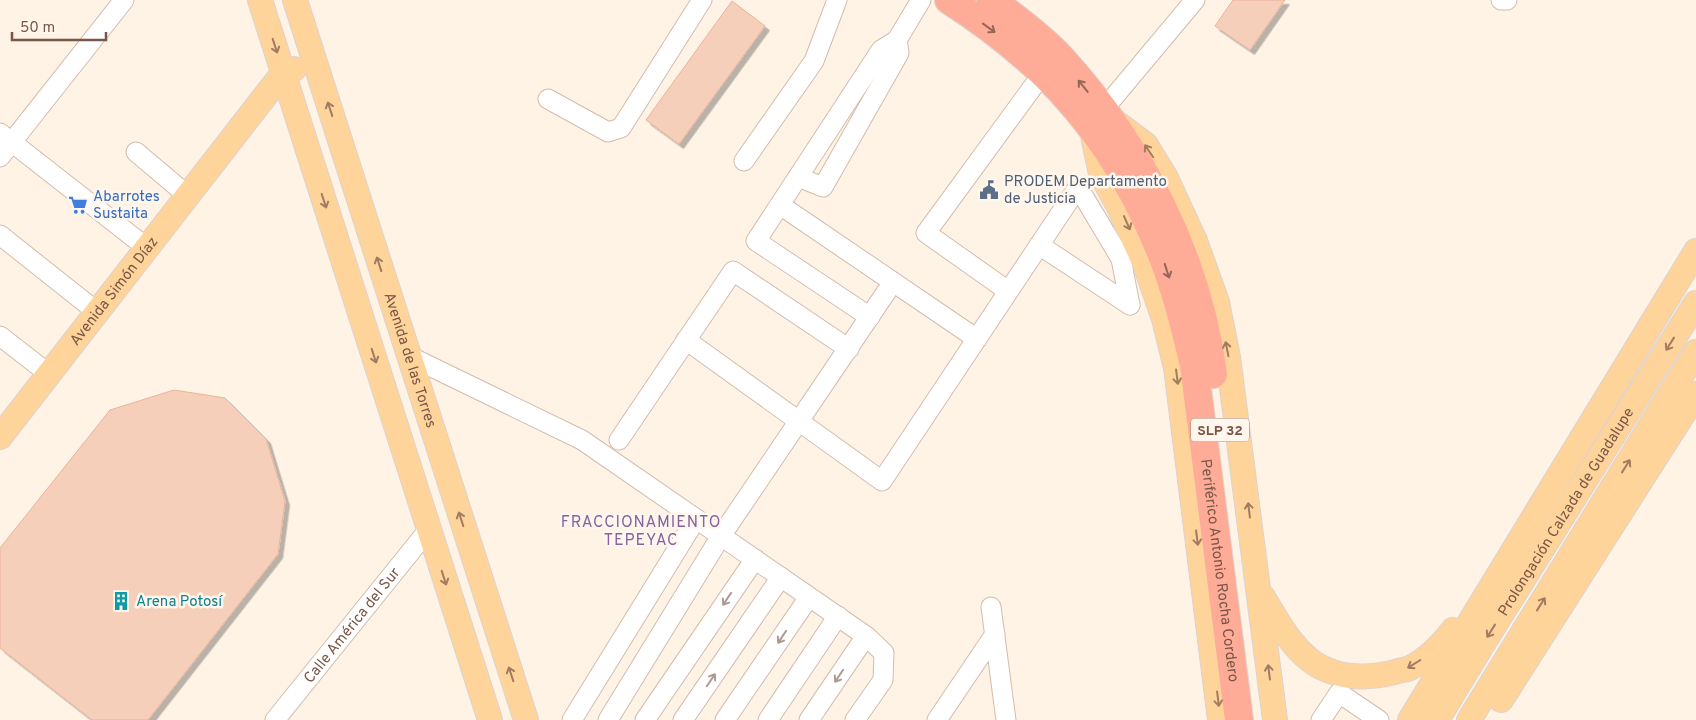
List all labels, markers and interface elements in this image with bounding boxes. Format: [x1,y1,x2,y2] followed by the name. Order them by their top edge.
[12,10,106,42] scale bar
[20,19,55,38] text: 50 m
[982,23,996,33] one-way arrow
[271,38,280,54] one-way arrow
[1078,80,1089,93] one-way arrow
[324,102,334,118] one-way arrow
[1144,144,1154,158] one-way arrow
[1004,173,1167,209] place label: PRODEM Departamento de Justicia
[978,179,1000,201] public building icon: PRODEM Departamento de Justicia
[93,188,160,224] place label: Abarrotes Sustaita
[320,193,330,209] one-way arrow
[67,194,89,216] supermarket icon: Abarrotes Sustaita
[1122,215,1132,230] one-way arrow
[66,234,163,350] street label: Avenida Simón Díaz
[374,257,384,273] one-way arrow
[1163,263,1173,279] one-way arrow
[378,290,440,431] street label: Avenida de las Torres
[1665,337,1675,351] one-way arrow
[1222,342,1231,358] one-way arrow
[369,348,379,364] one-way arrow
[1172,369,1182,385] one-way arrow
[1495,405,1639,620] street label: Prolongación Calzada de Guadalupe
[1191,418,1249,442] road number: SLP 32
[1195,458,1242,683] street label: Periférico Antonio Rocha Cordero
[1621,459,1631,473] one-way arrow
[1243,503,1253,519] one-way arrow
[456,511,466,527] one-way arrow
[561,513,721,551] district label: FRACCIONAMIENTO TEPEYAC
[1192,530,1202,546] one-way arrow
[300,564,405,688] street label: Calle América del Sur
[440,569,450,585] one-way arrow
[110,590,132,612] building icon: Arena Potosí
[722,592,732,606] one-way arrow
[136,593,223,612] place label: Arena Potosí
[1535,597,1546,611] one-way arrow
[1486,623,1496,637] one-way arrow
[777,630,787,644] one-way arrow
[1408,659,1422,669] one-way arrow
[1264,664,1274,680] one-way arrow
[506,666,515,682] one-way arrow
[834,669,844,683] one-way arrow
[706,673,716,687] one-way arrow
[1213,691,1223,707] one-way arrow

